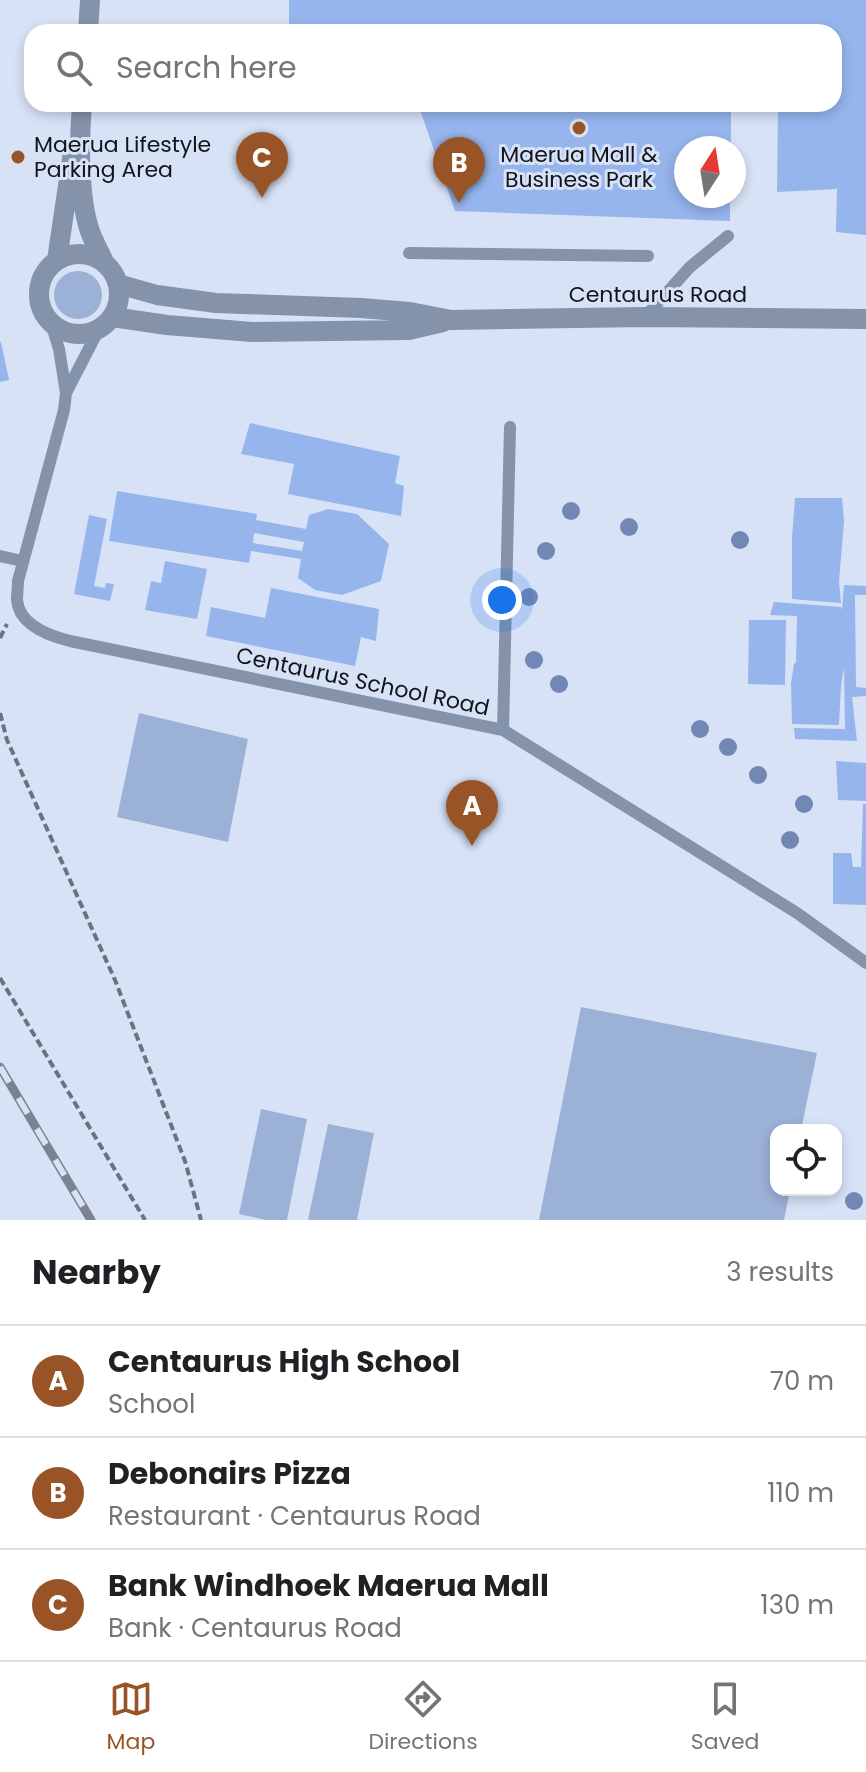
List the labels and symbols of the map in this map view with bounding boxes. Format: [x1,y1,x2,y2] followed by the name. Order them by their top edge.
[570,119,588,137] marker: Maerua Mall & Business Park
[34,129,211,185] place label: Maerua Lifestyle Parking Area
[236,132,288,198] pin: C
[674,136,746,208] north arrow
[433,137,485,203] pin: B
[500,139,658,195] place label: Maerua Mall & Business Park
[9,148,27,166] marker: Maerua Lifestyle Parking Area
[569,279,747,310] street label: Centaurus Road
[482,580,522,620] your location
[233,639,492,724] street label: Centaurus School Road
[446,780,498,846] pin: A

